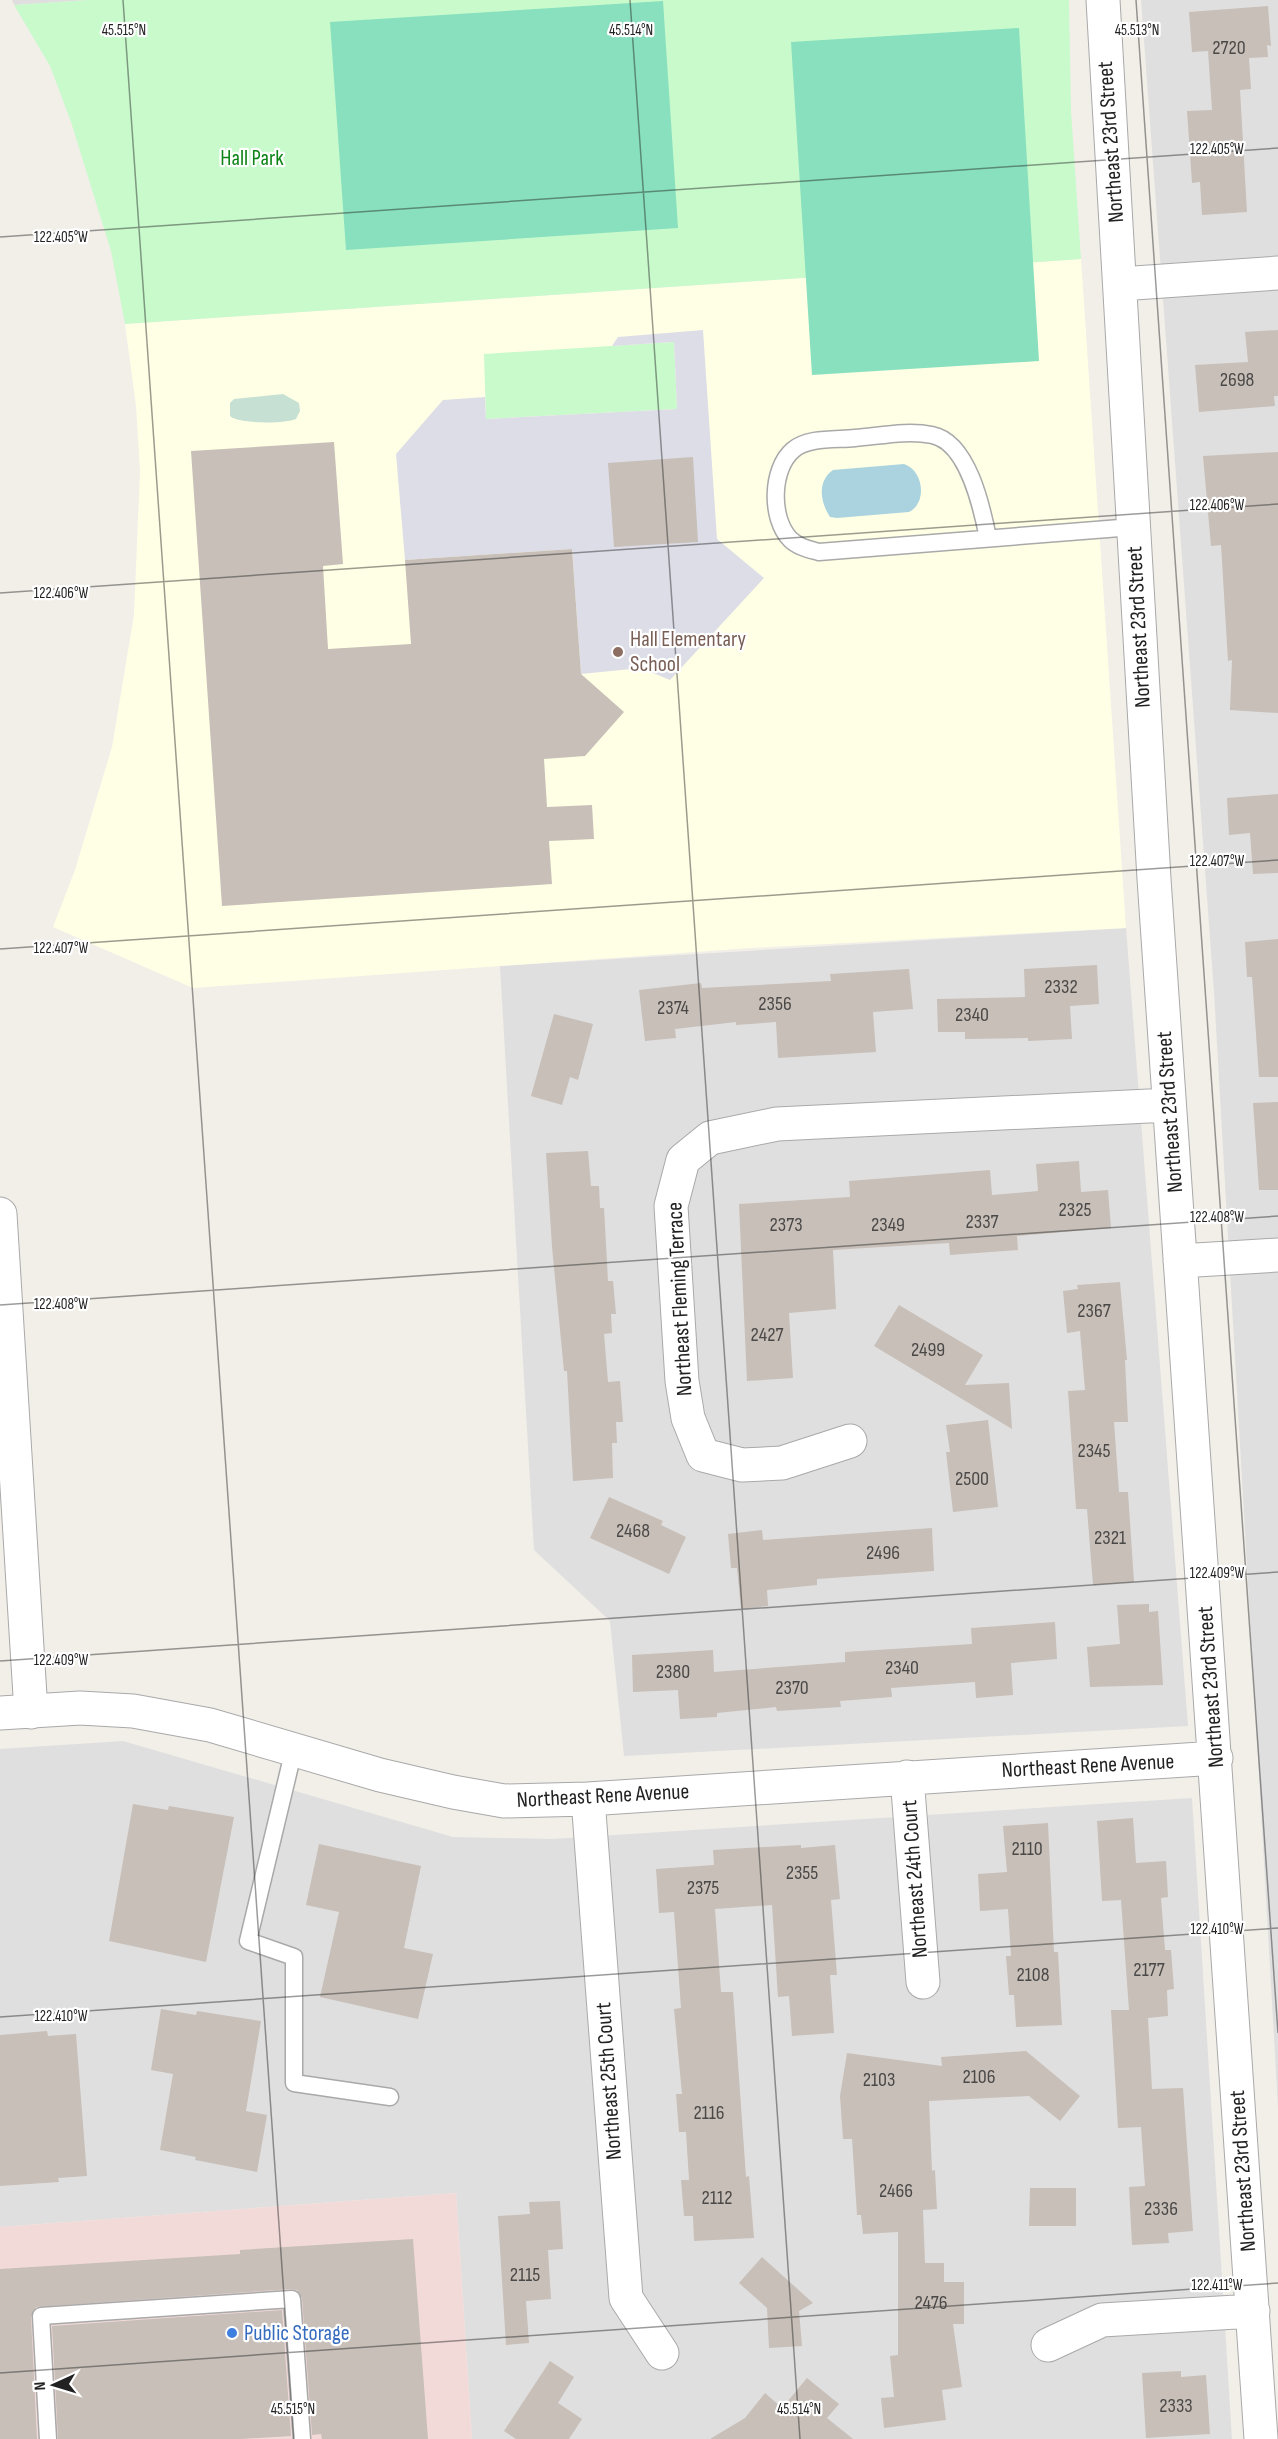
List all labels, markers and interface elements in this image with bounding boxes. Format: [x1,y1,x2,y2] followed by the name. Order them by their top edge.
[102,21,146,40] text: 45.515°N
[609,21,653,40] text: 45.514°N
[1115,21,1159,40] text: 45.513°N
[1212,36,1246,60] house number: 2720
[1092,60,1130,224] street label: Northeast 23rd Street
[1190,140,1244,159] text: 122.405°W
[220,145,284,172] park label: Hall Park
[34,228,88,247] text: 122.405°W
[1220,368,1254,392] house number: 2698
[1190,496,1244,515] text: 122.406°W
[1121,545,1157,709] street label: Northeast 23rd Street
[34,584,88,603] text: 122.406°W
[630,626,746,678] place label: Hall Elementary School
[611,645,625,659] marker: Hall Elementary School
[1190,852,1244,871] text: 122.407°W
[34,939,88,958] text: 122.407°W
[1044,975,1078,999] house number: 2332
[758,992,792,1016] house number: 2356
[657,996,689,1020] house number: 2374
[955,1003,989,1027] house number: 2340
[1151,1030,1189,1194] street label: Northeast 23rd Street
[1059,1198,1091,1222] house number: 2325
[661,1201,699,1397] street label: Northeast Fleming Terrace
[1190,1208,1244,1227] text: 122.408°W
[965,1210,999,1234] house number: 2337
[769,1213,803,1237] house number: 2373
[871,1213,905,1237] house number: 2349
[34,1295,88,1314] text: 122.408°W
[1077,1299,1111,1323] house number: 2367
[751,1323,783,1347] house number: 2427
[911,1338,945,1362] house number: 2499
[1077,1439,1111,1463] house number: 2345
[955,1467,989,1491] house number: 2500
[616,1519,650,1543] house number: 2468
[1094,1526,1126,1550] house number: 2321
[866,1541,900,1565] house number: 2496
[1190,1564,1244,1583] text: 122.409°W
[1192,1605,1230,1769] street label: Northeast 23rd Street
[34,1651,88,1670] text: 122.409°W
[885,1656,919,1680] house number: 2340
[656,1660,690,1684] house number: 2380
[775,1676,809,1700] house number: 2370
[1001,1748,1175,1784] street label: Northeast Rene Avenue
[516,1778,690,1814] street label: Northeast Rene Avenue
[896,1799,934,1959] street label: Northeast 24th Court
[1011,1837,1043,1861] house number: 2110
[786,1861,818,1885] house number: 2355
[687,1876,719,1900] house number: 2375
[1190,1920,1244,1939] text: 122.410°W
[1133,1958,1165,1982] house number: 2177
[1017,1963,1049,1987] house number: 2108
[590,2001,628,2161] street label: Northeast 25th Court
[34,2007,88,2026] text: 122.410°W
[963,2065,995,2089] house number: 2106
[863,2068,895,2092] house number: 2103
[1224,2089,1262,2253] street label: Northeast 23rd Street
[693,2101,725,2125] house number: 2116
[879,2179,913,2203] house number: 2466
[702,2186,732,2210] house number: 2112
[1144,2197,1178,2221] house number: 2336
[510,2263,540,2287] house number: 2115
[1192,2276,1243,2295] text: 122.411°W
[914,2291,948,2315] house number: 2476
[244,2320,350,2347] place label: Public Storage
[225,2326,239,2340] marker: Public Storage
[24,2355,84,2415] north arrow
[31,2381,50,2391] text: N
[1159,2394,1193,2418] house number: 2333
[271,2400,315,2419] text: 45.515°N
[777,2400,821,2419] text: 45.514°N

